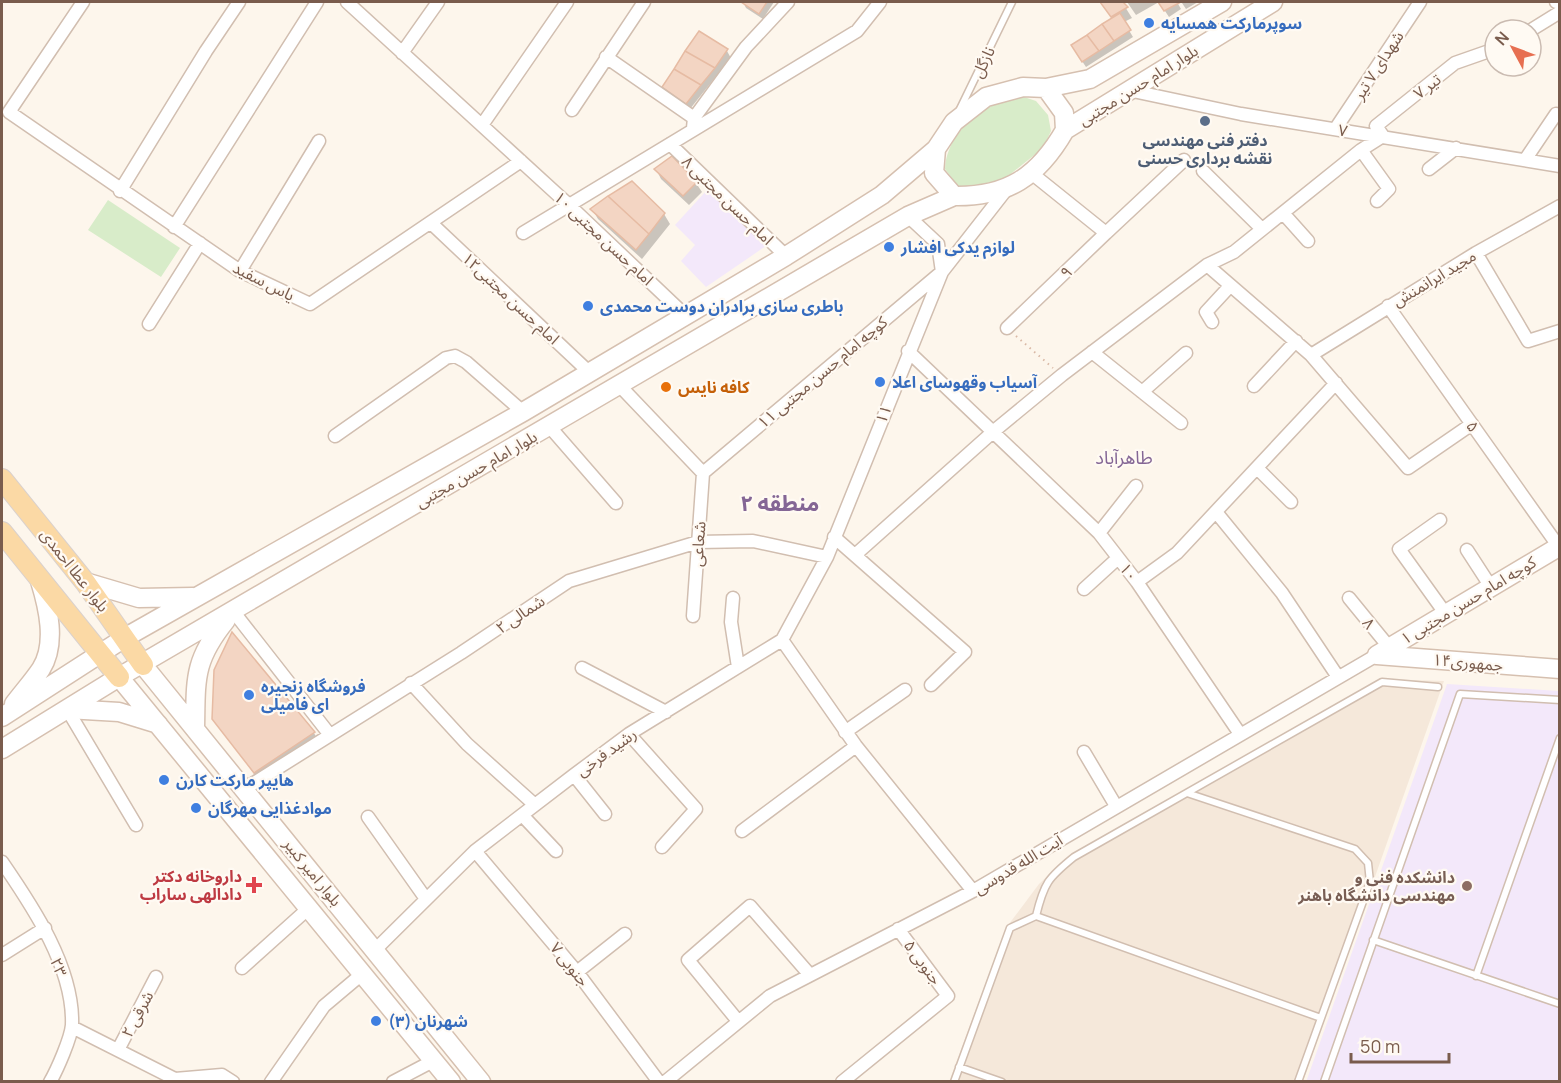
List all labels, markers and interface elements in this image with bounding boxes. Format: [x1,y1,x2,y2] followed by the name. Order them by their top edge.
[1161,12,1302,34] place label: سوپرمارکت همسایه
[1142,16,1156,30] marker: سوپرمارکت همسایه
[1483,18,1543,78] north arrow
[1347,26,1408,104] street label: شهدای ۷ تیر
[1490,27,1514,50] text: N
[1074,39,1203,132] street label: بلوار امام حسن مجتبی
[966,43,1000,81] street label: نازگل
[1409,68,1446,104] street label: ۷ تیر
[1198,114,1212,128] marker: دفتر فنی مهندسی نقشه برداری حسنی
[1337,118,1349,142] street label: ۷
[1138,129,1272,169] place label: دفتر فنی مهندسی نقشه برداری حسنی
[676,150,779,251] street label: امام حسن مجتبی ۸
[548,186,659,292] street label: امام حسن مجتبی ۱۰
[900,236,1015,259] place label: لوازم یدکی افشار
[882,240,896,254] marker: لوازم یدکی افشار
[1388,244,1480,312] street label: مجید ایرانمنش
[456,247,565,350] street label: امام حسن مجتبی۱۲
[229,256,299,306] street label: یاس سفید
[1055,261,1077,283] street label: ۹
[600,295,844,317] place label: باطری سازی برادران دوست محمدی
[581,299,595,313] marker: باطری سازی برادران دوست محمدی
[753,312,891,432] street label: کوچه امام حسن مجتبی ۱۱
[892,371,1038,393] place label: آسیاب وقهوسای اعلا
[873,375,887,389] marker: آسیاب وقهوسای اعلا
[678,376,750,398] place label: کافه نایس
[659,380,673,394] marker: کافه نایس
[871,402,895,426] street label: ۱۱
[1461,416,1485,436] street label: ۵
[411,425,542,515] street label: بلوار امام حسن مجتبی
[1095,445,1153,469] district label: طاهرآباد
[741,488,819,518] district label: منطقه ۲
[685,521,711,567] street label: شعاعی
[36,524,114,616] street label: بلوار عطا احمدی
[1396,551,1541,651] street label: کوچه امام حسن مجتبی ۱
[1115,558,1143,586] street label: ۱۰
[491,590,549,638] street label: ۲ شمالی
[1358,613,1380,633] street label: ۸
[1432,648,1504,676] street label: جمهوری۱۴
[261,675,366,715] place label: فروشگاه زنجیره ای فامیلی
[242,688,256,702] marker: فروشگاه زنجیره ای فامیلی
[571,723,641,781] street label: رشید فرخی
[176,769,294,791] place label: هایپر مارکت کارن
[157,773,171,787] marker: هایپر مارکت کارن
[208,797,332,819] place label: موادغذایی مهرگان
[189,801,203,815] marker: موادغذایی مهرگان
[969,828,1068,899] street label: آیت الله قدوسی
[278,833,347,911] street label: بلوار امیر کبیر
[140,865,242,905] place label: داروخانه دکتر دادالهی ساراب
[1297,866,1455,906] place label: دانشکده فنی و مهندسی دانشگاه باهنر
[247,878,261,892] marker: داروخانه دکتر دادالهی ساراب
[1460,879,1474,893] marker: دانشکده فنی و مهندسی دانشگاه باهنر
[899,935,947,989] street label: ۵ جنوبی
[545,937,595,991] street label: ۷ جنوبی
[45,955,73,979] street label: ۲۳
[116,987,158,1041] street label: ۲ شرقی
[388,1010,468,1032] place label: شهرنان (۳)
[369,1014,383,1028] marker: شهرنان (۳)
[1351,1026,1448,1064] scale bar
[1360,1034,1400,1058] text: 50 m

